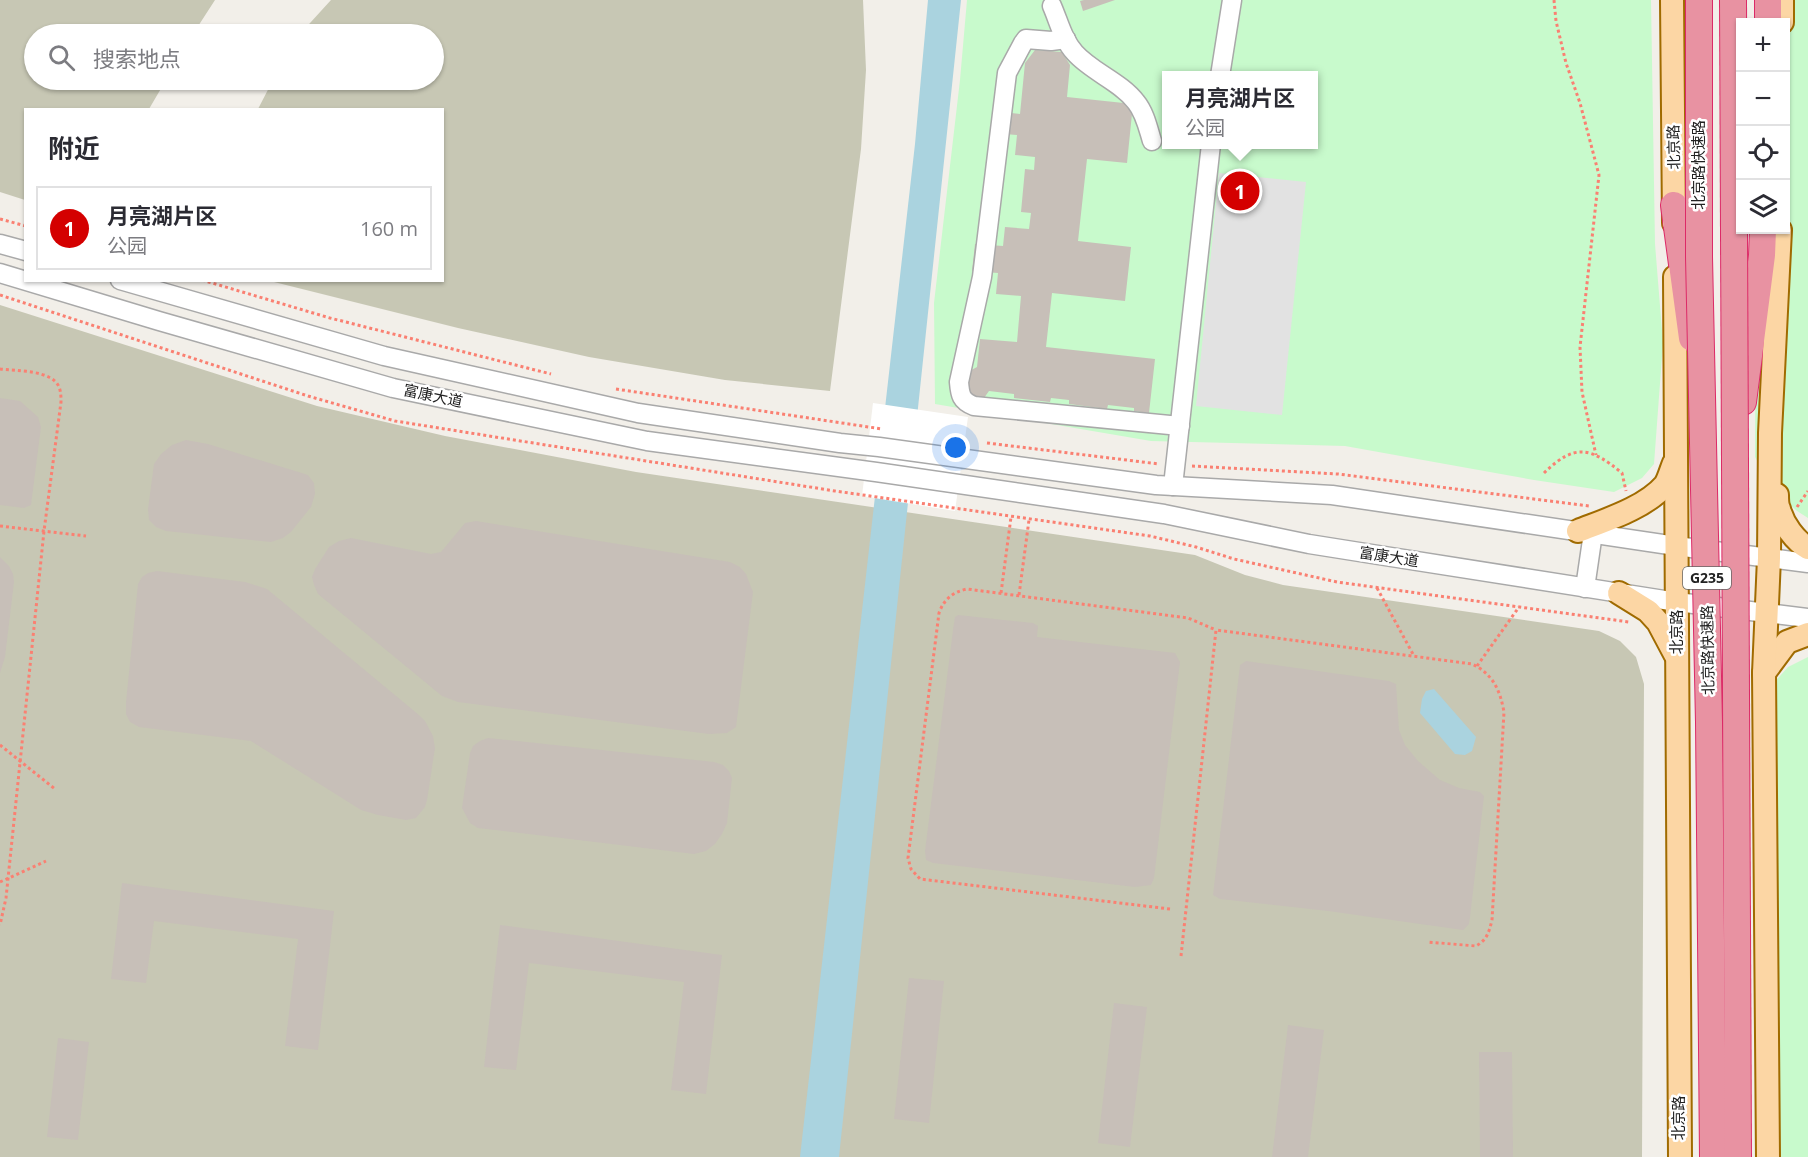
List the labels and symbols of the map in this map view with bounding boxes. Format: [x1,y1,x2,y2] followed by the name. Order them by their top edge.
[1688,120,1708,210] street label: 北京路快速路
[1663,124,1683,170] street label: 北京路
[1220,168,1260,213] pin: 1
[402,379,465,411] street label: 富康大道
[941,433,970,462] your location
[1358,541,1420,571] street label: 富康大道
[1683,567,1731,589] road number: G235
[1696,605,1718,695] street label: 北京路快速路
[1666,609,1686,655] street label: 北京路
[1668,1095,1688,1141] street label: 北京路

